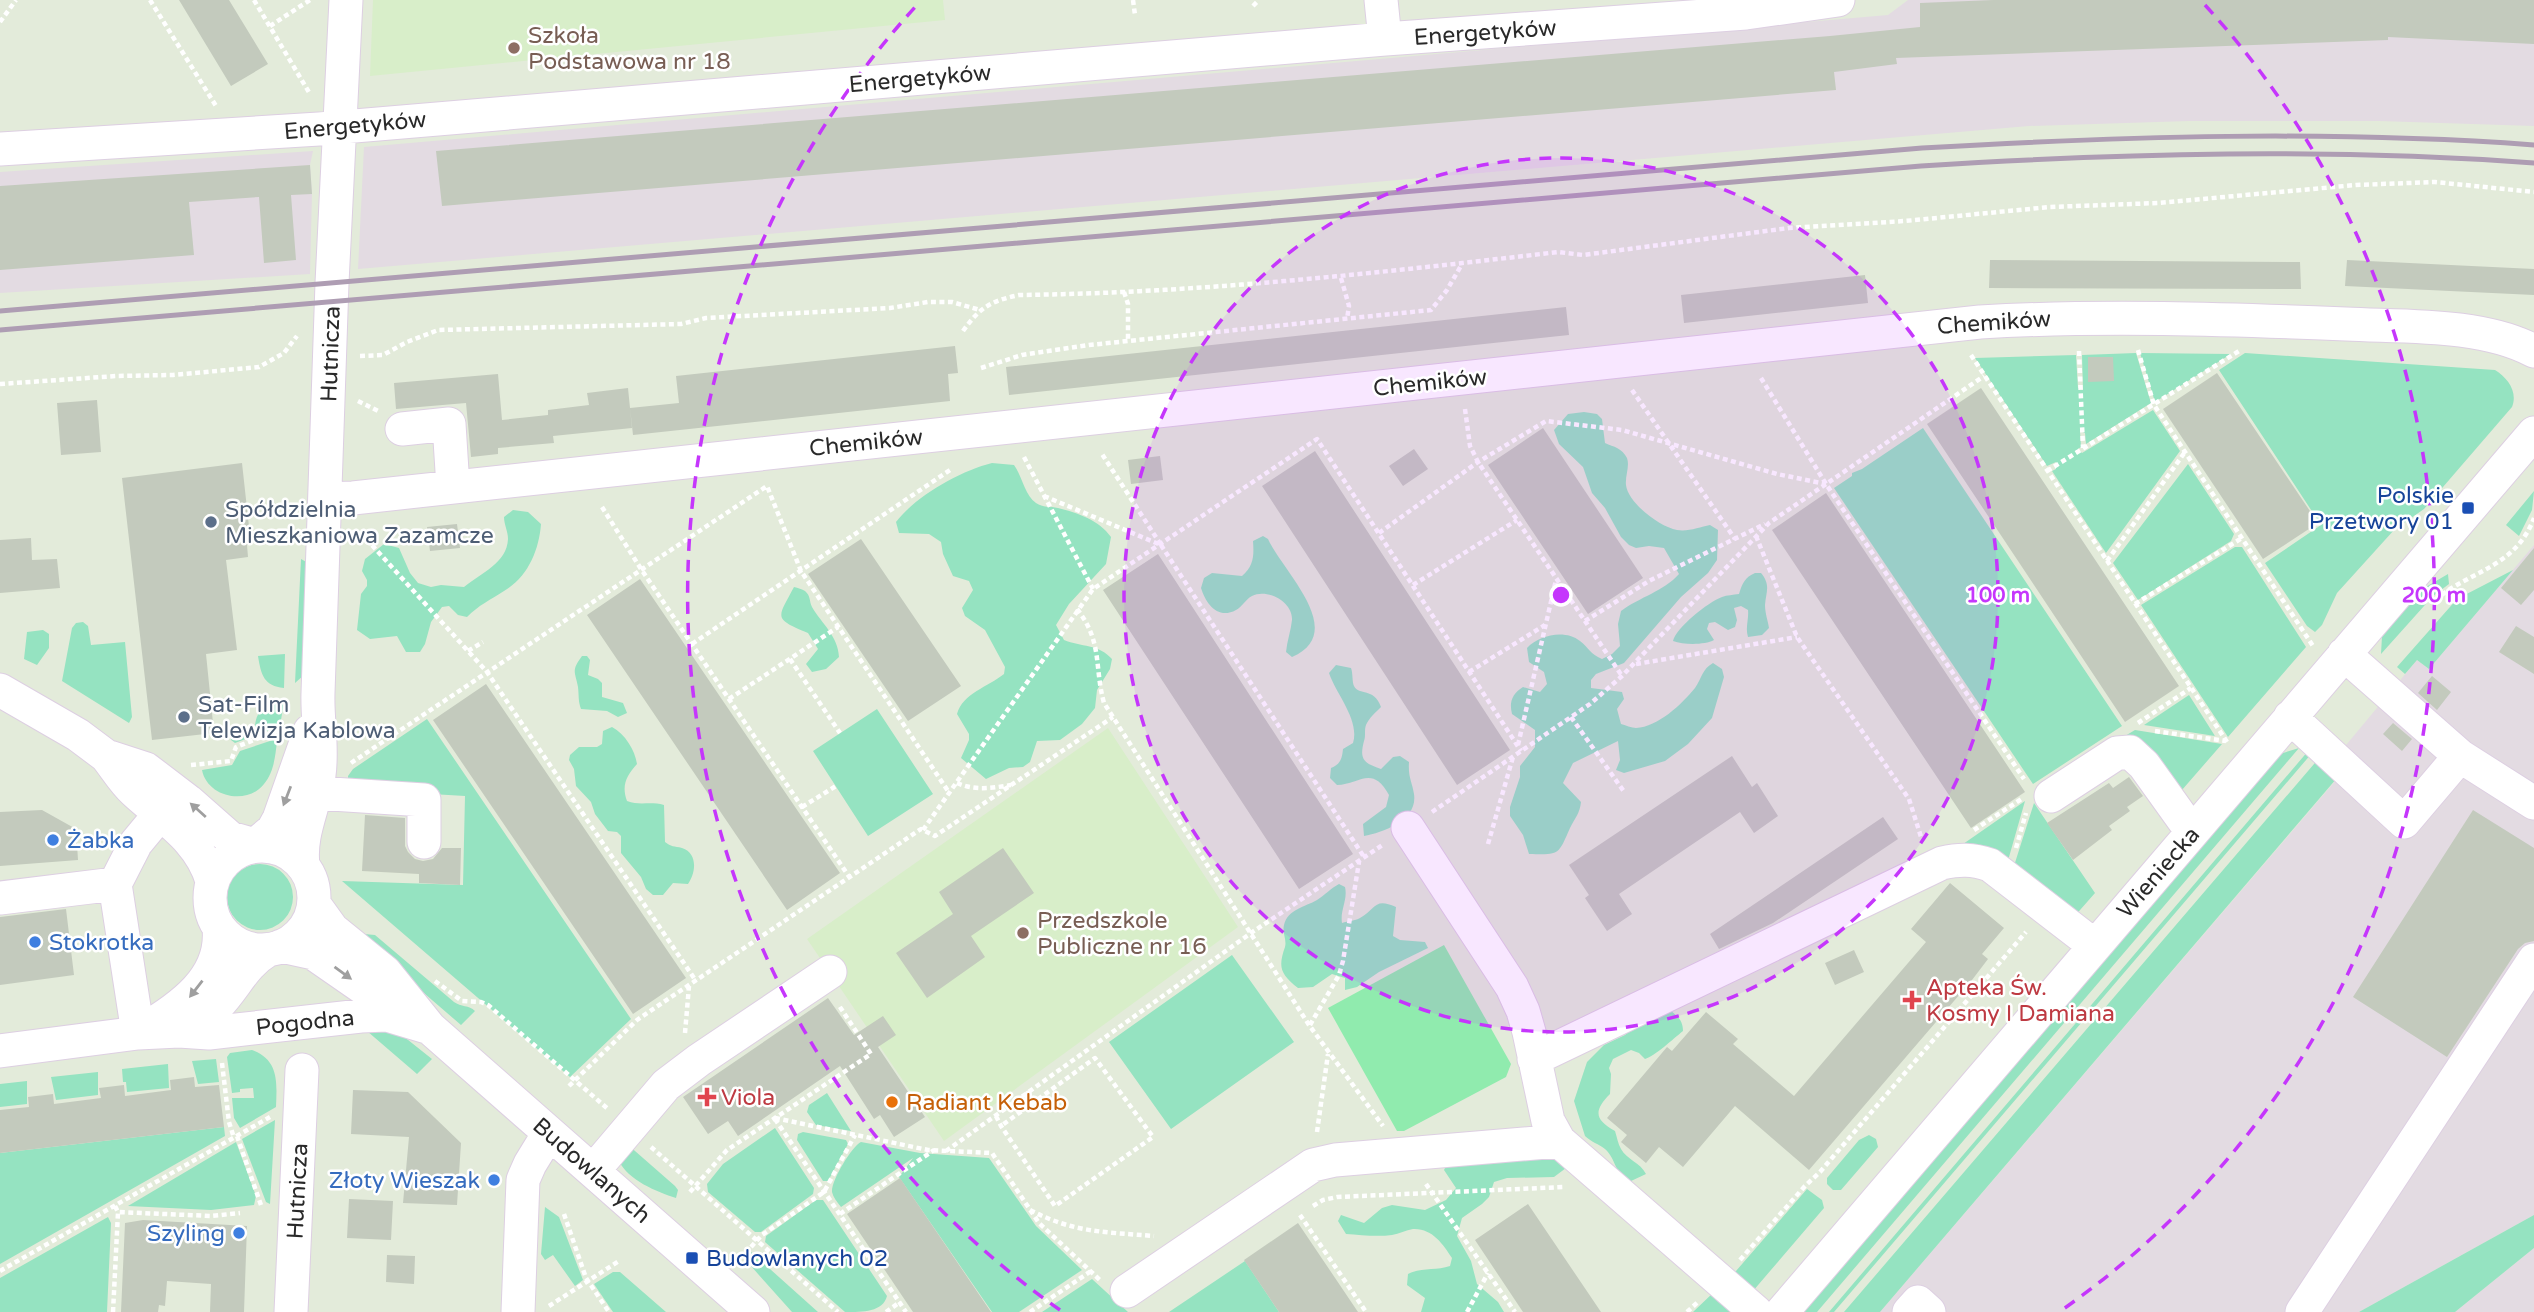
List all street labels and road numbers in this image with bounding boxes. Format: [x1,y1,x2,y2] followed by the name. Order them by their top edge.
[1413,14,1557,52] street label: Energetyków
[848,59,993,99] street label: Energetyków
[283,106,428,146] street label: Energetyków
[315,305,347,403] street label: Hutnicza
[1936,305,2052,341] street label: Chemików
[1372,363,1488,403] street label: Chemików
[808,423,924,463] street label: Chemików
[2111,821,2206,924] street label: Wieniecka
[254,1004,356,1042] street label: Pogodna
[527,1112,656,1230] street label: Budowlanych
[281,1142,314,1240] street label: Hutnicza

